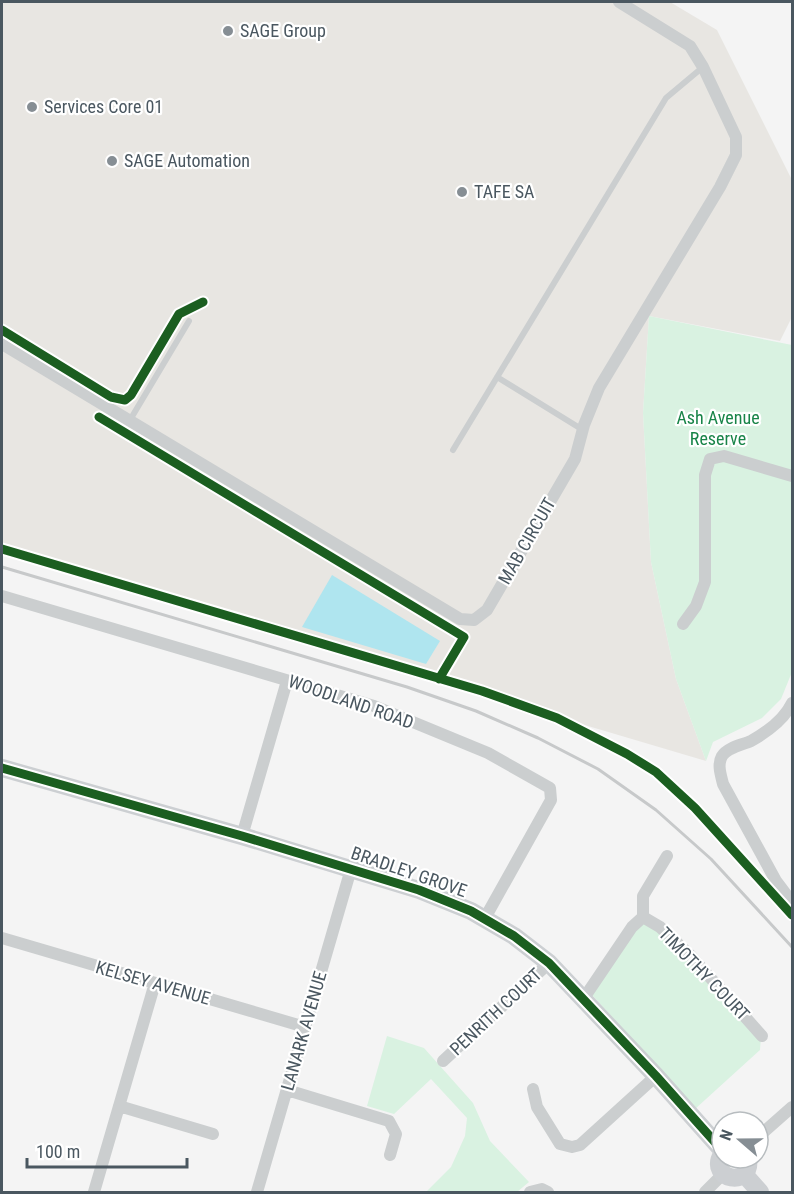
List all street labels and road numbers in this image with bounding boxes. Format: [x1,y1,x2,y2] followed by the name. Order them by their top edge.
[493,494,560,588] street label: MAB CIRCUIT
[286,670,417,733] street label: WOODLAND ROAD
[349,842,470,901] street label: BRADLEY GROVE
[655,923,754,1025] street label: TIMOTHY COURT
[94,956,213,1009] street label: KELSEY AVENUE
[445,964,546,1060] street label: PENRITH COURT
[276,969,331,1093] street label: LANARK AVENUE

